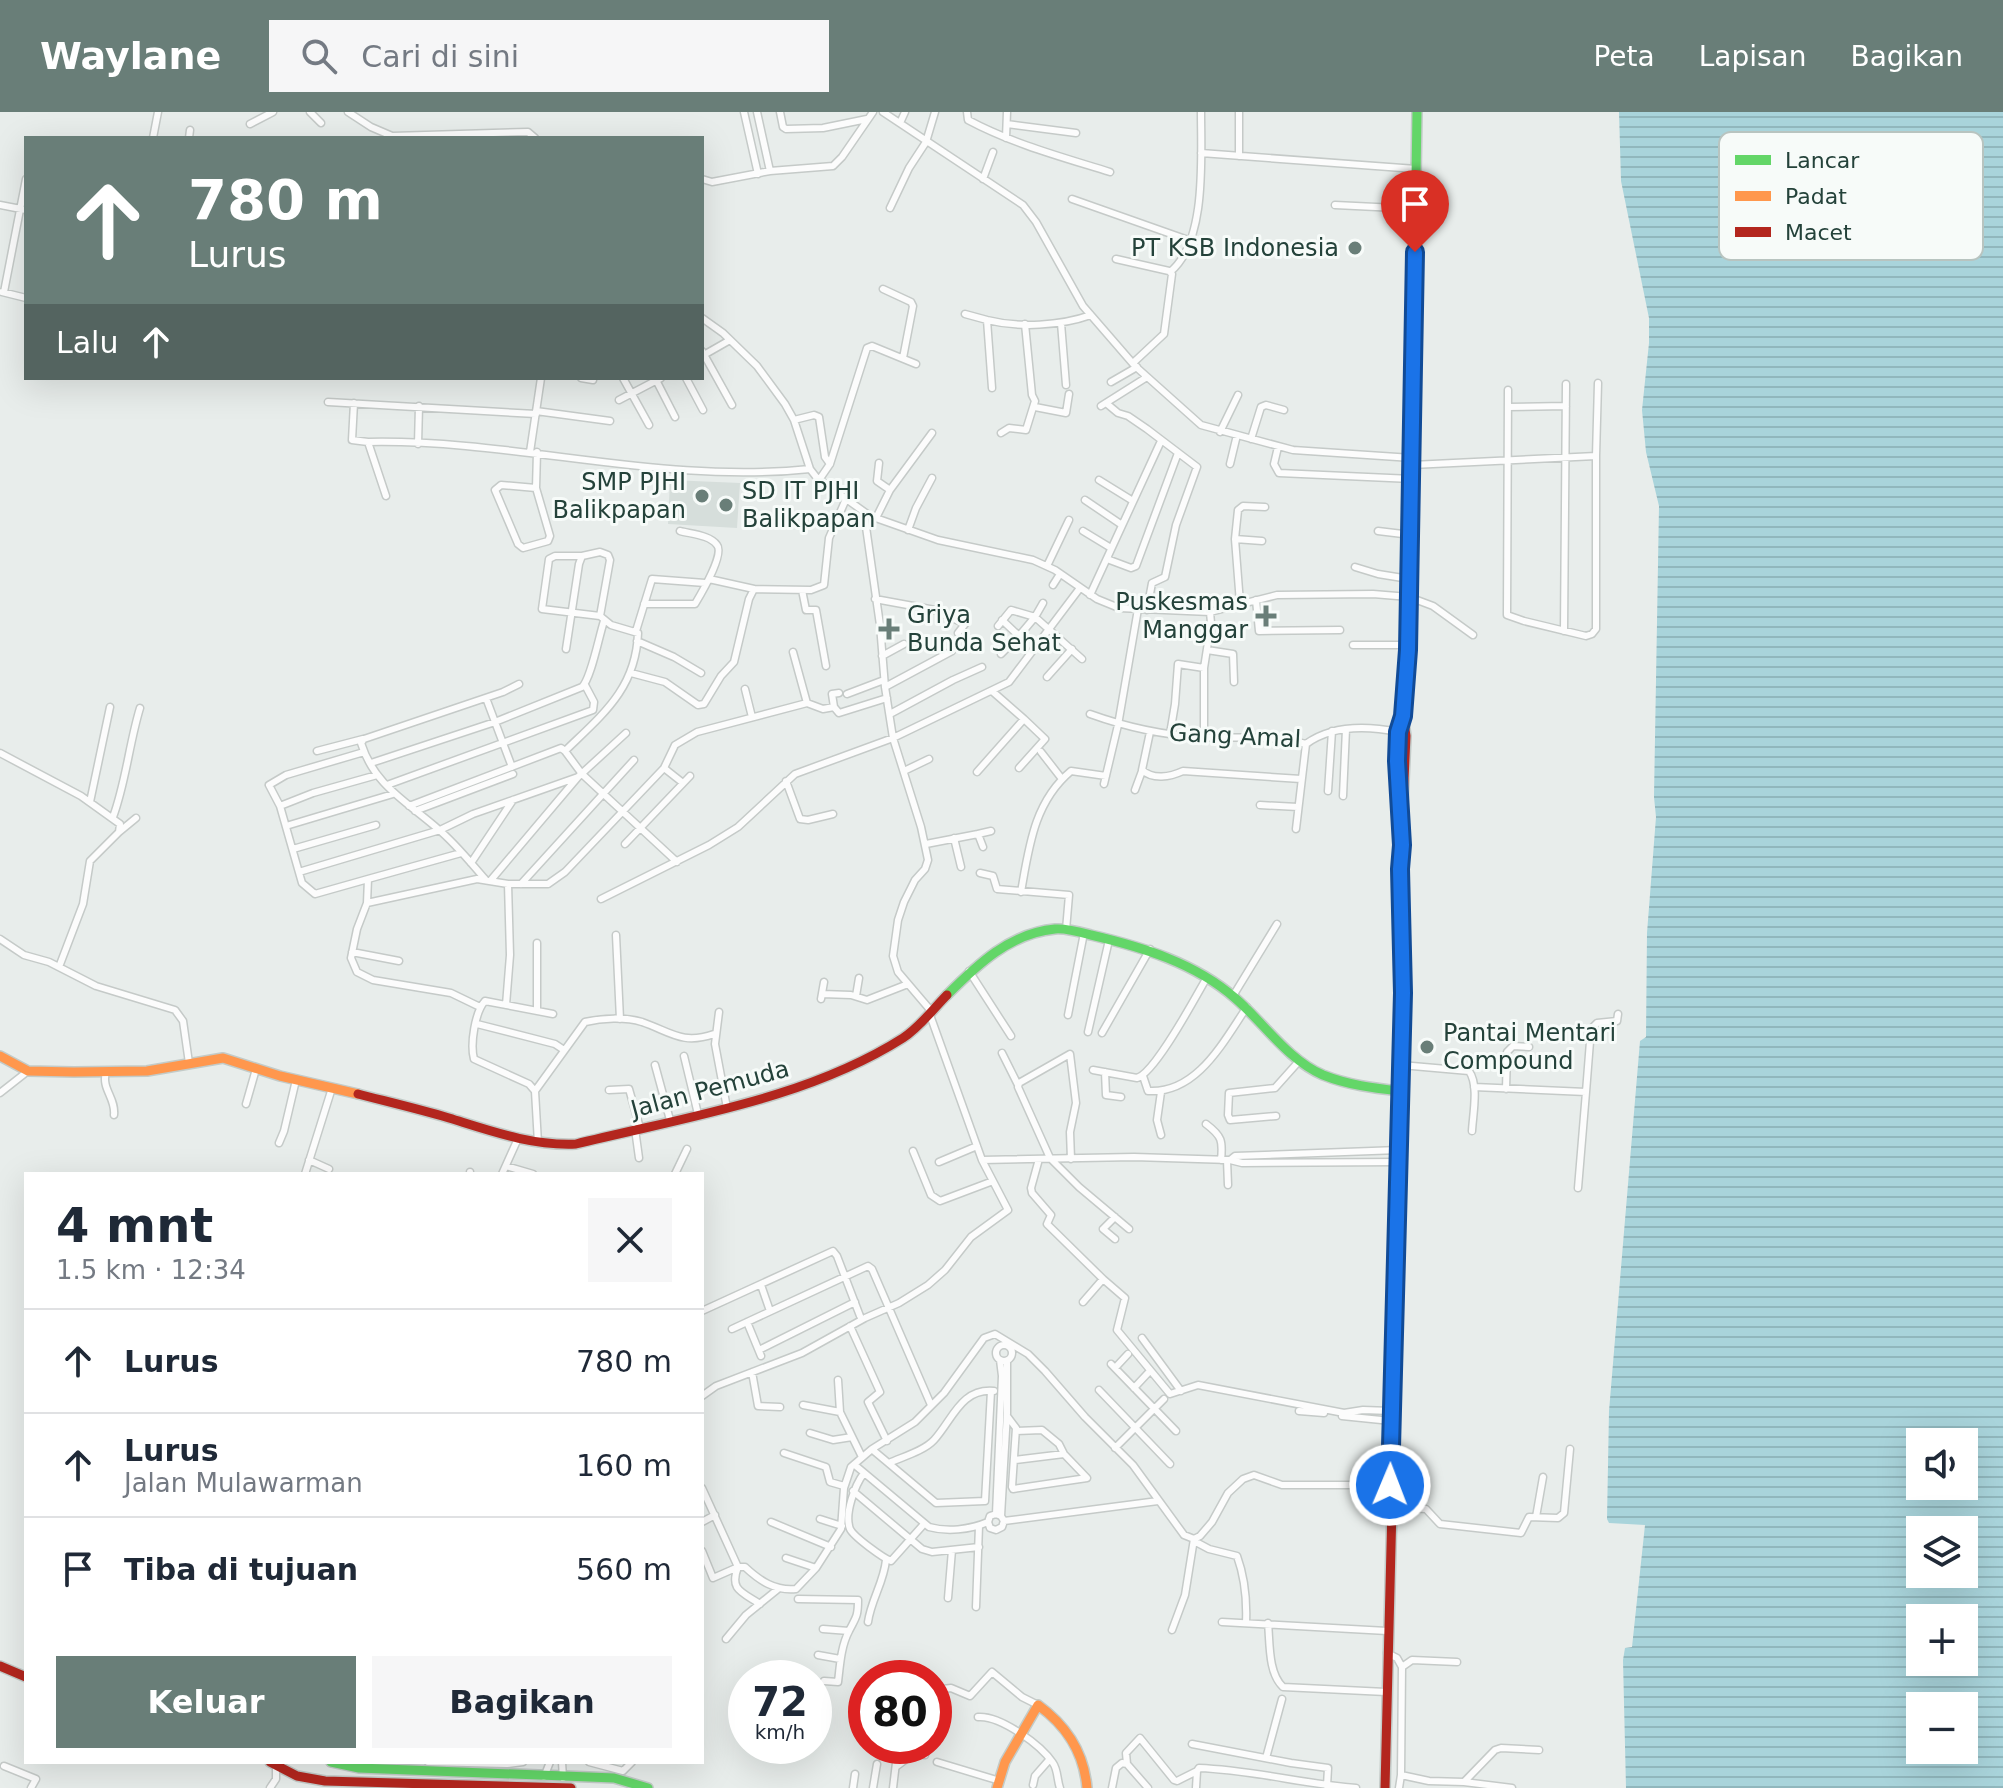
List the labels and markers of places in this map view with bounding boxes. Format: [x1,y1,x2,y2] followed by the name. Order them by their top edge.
[1381,170,1449,252] pin
[1131,234,1339,262] place label: PT KSB Indonesia
[1346,239,1364,257] marker: PT KSB Indonesia
[553,468,686,524] place label: SMP PJHI Balikpapan
[742,477,876,533] place label: SD IT PJHI Balikpapan
[693,487,711,505] marker: SMP PJHI Balikpapan
[717,496,735,514] marker: SD IT PJHI Balikpapan
[1115,588,1248,644] place label: Puskesmas Manggar
[907,601,1061,657] place label: Griya Bunda Sehat
[1255,605,1277,627] marker: Puskesmas Manggar
[878,618,900,640] marker: Griya Bunda Sehat
[1443,1019,1616,1075] place label: Pantai Mentari Compound
[1418,1038,1436,1056] marker: Pantai Mentari Compound

